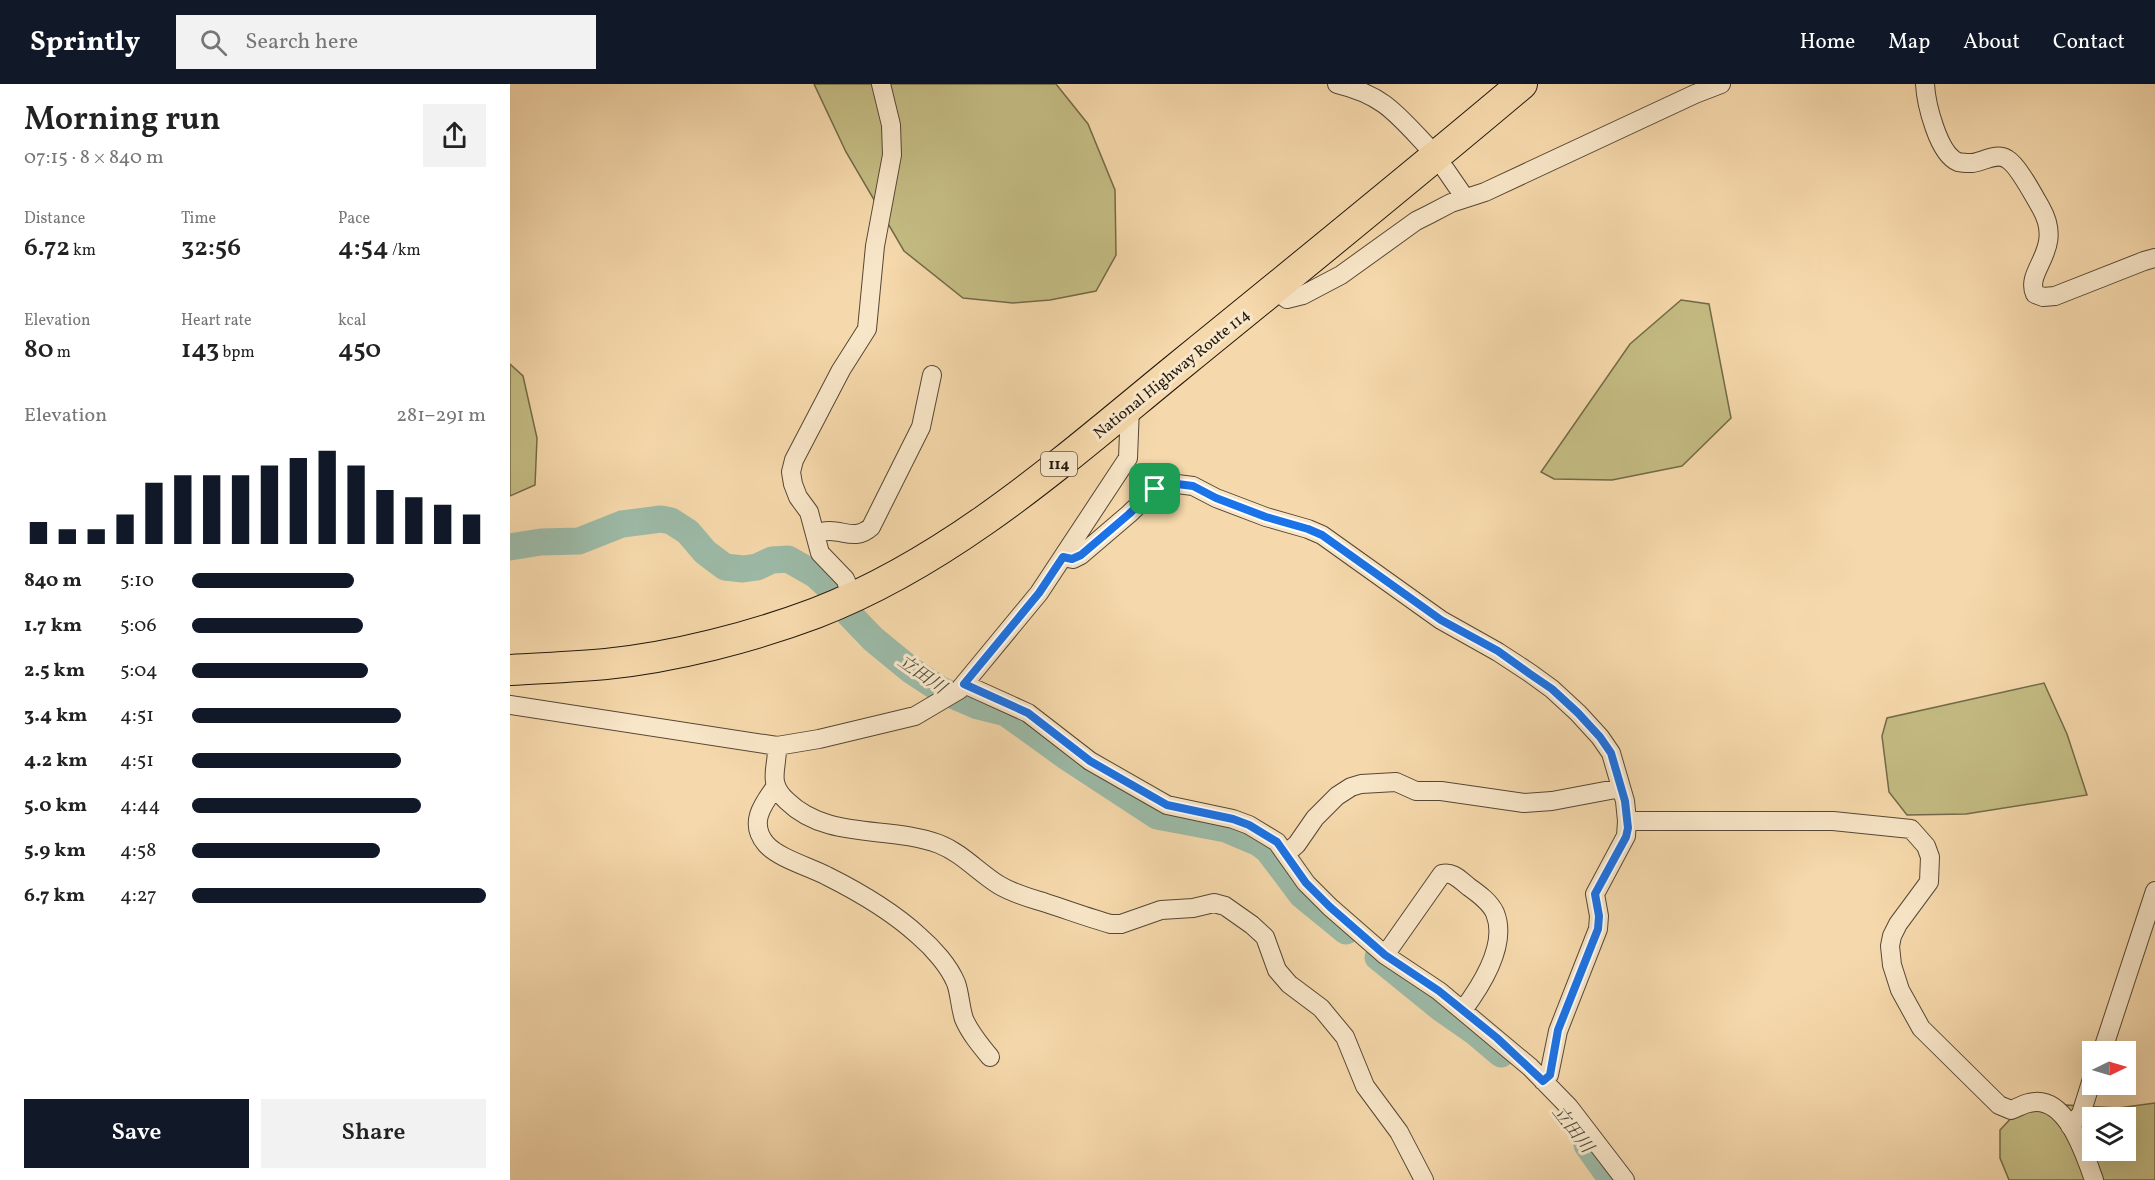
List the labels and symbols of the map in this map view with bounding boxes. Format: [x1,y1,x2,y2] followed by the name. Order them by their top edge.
[1089,304,1255,445] street label: National Highway Route 114
[1041,452,1077,476] road number: 114
[1129,463,1180,514] pin
[892,650,952,702] water label: 立田川
[2082,1041,2136,1095] north arrow
[1545,1101,1600,1160] water label: 立田川

